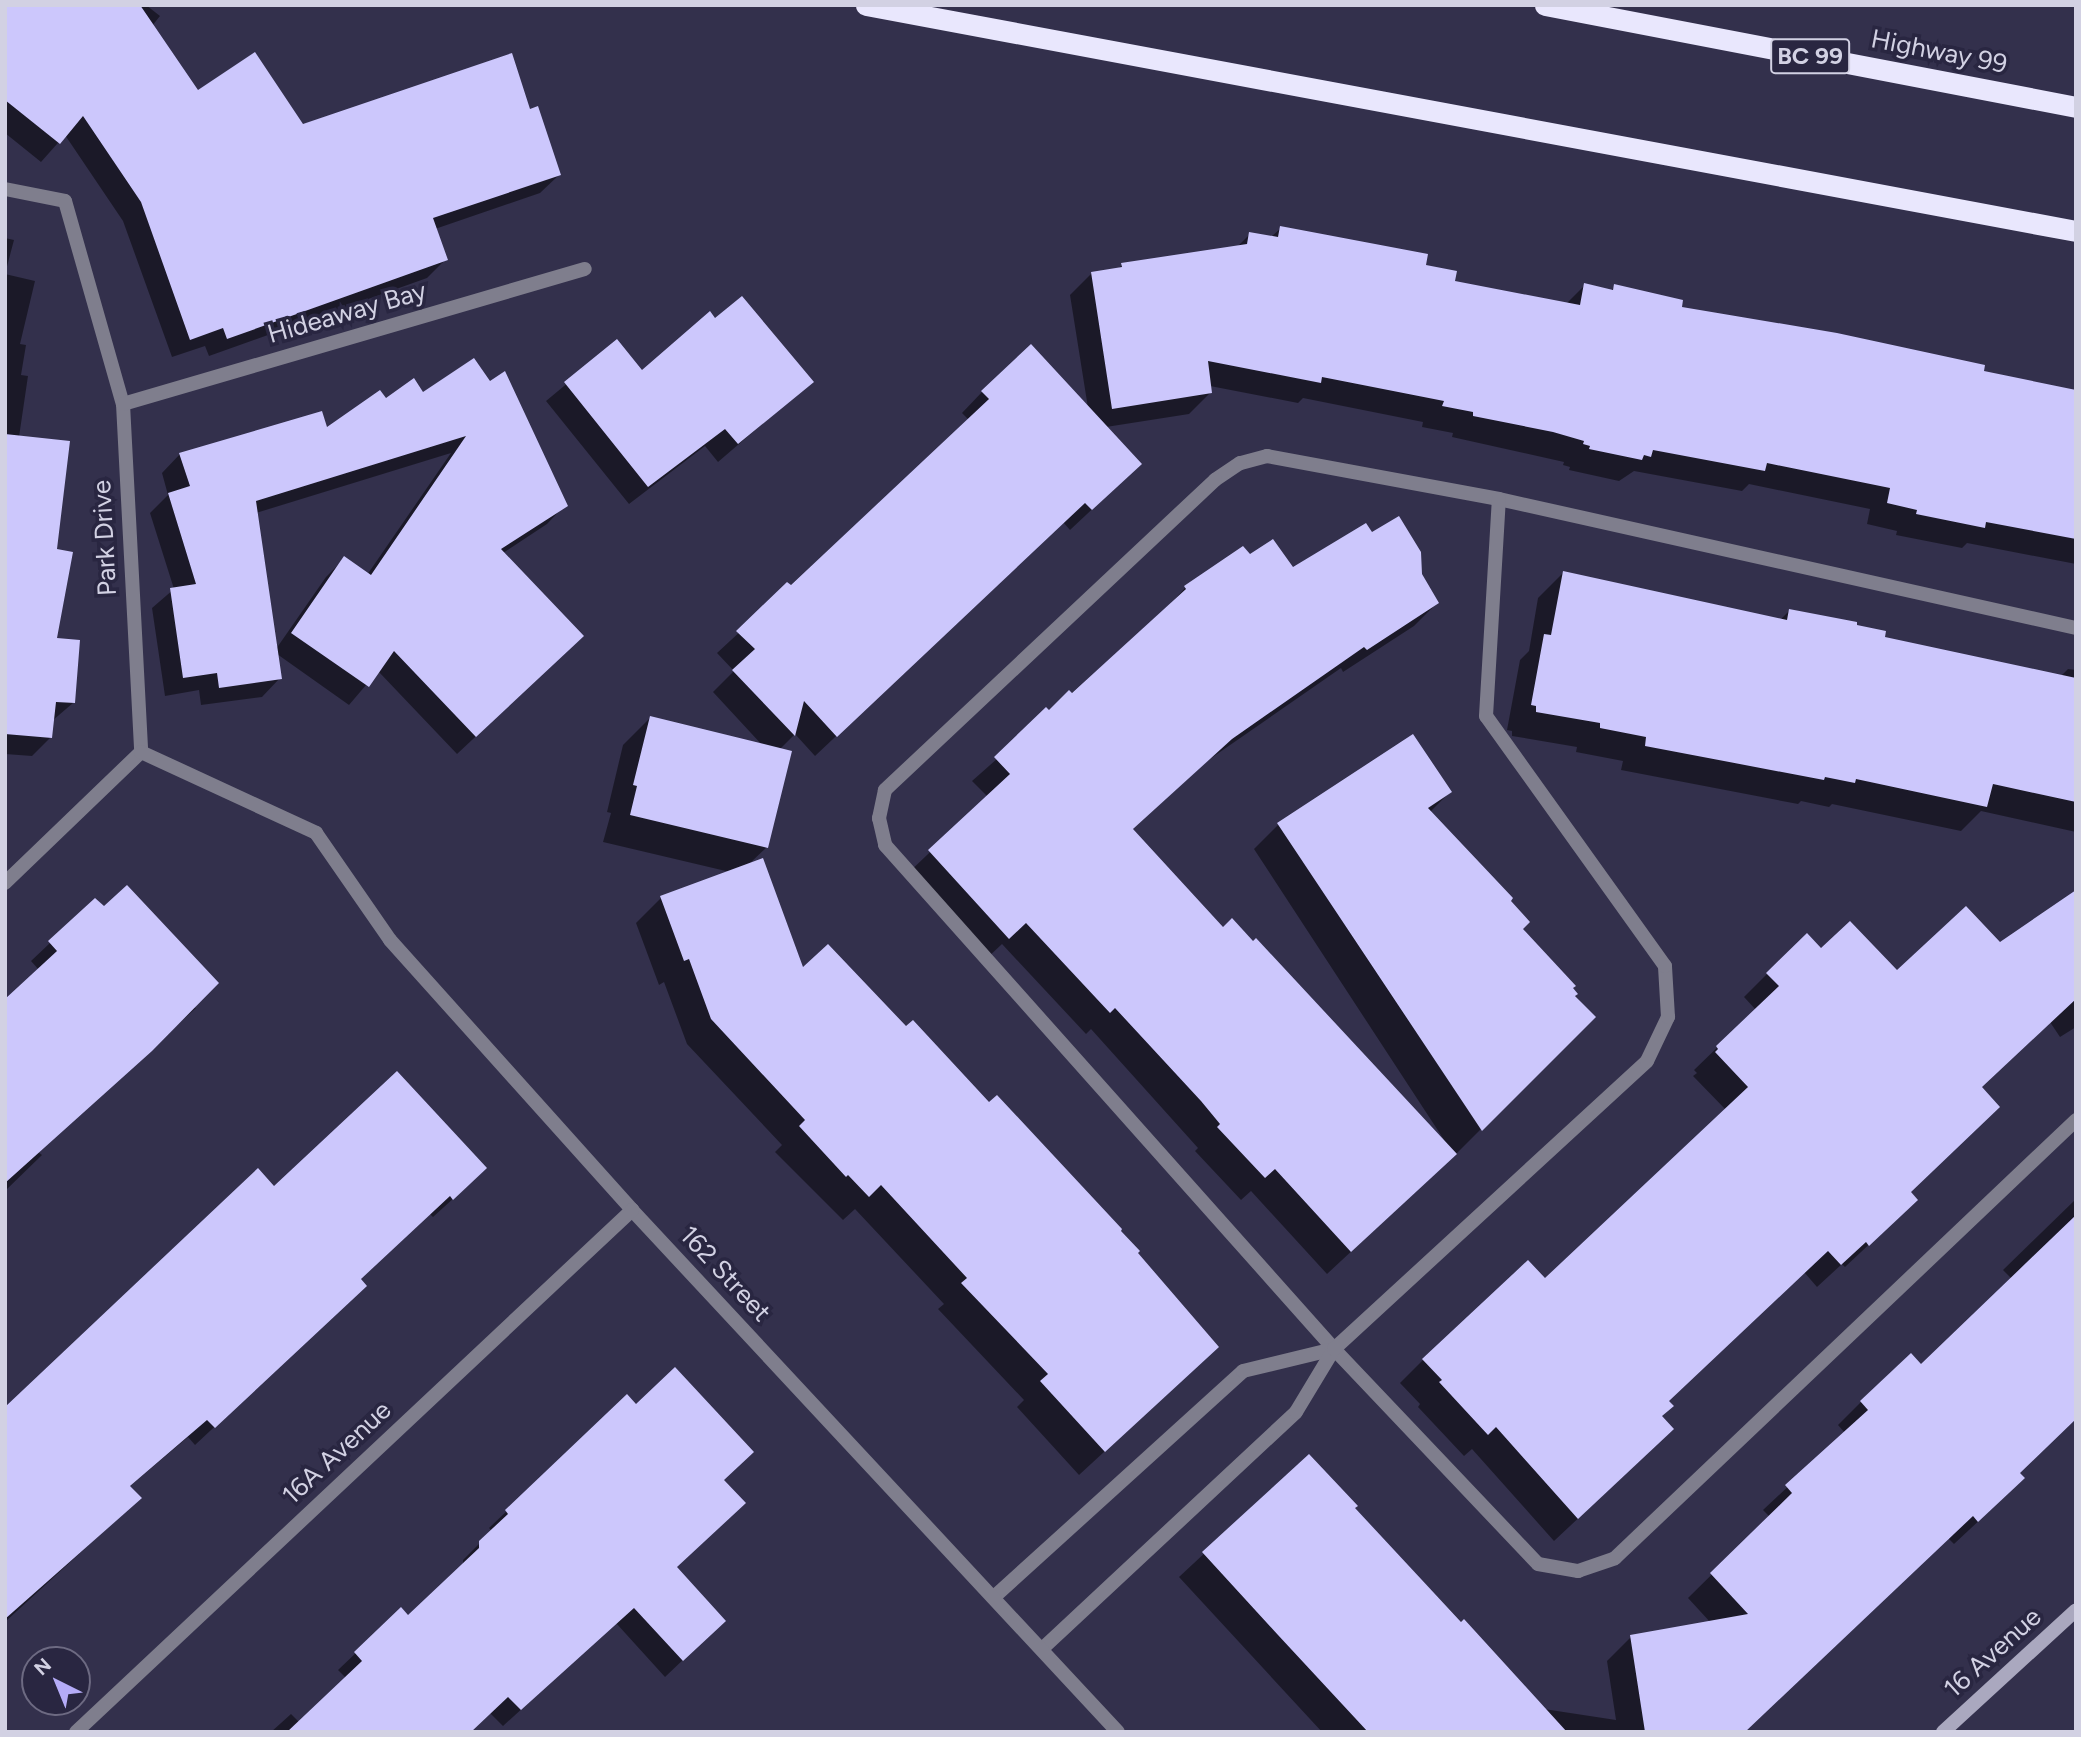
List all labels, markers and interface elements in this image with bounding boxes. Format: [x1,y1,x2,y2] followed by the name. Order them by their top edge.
[1868,24,2010,80] street label: Highway 99
[1770,36,1850,76] road number: BC 99
[264,275,430,351] street label: Hideaway Bay
[86,479,124,597] street label: Park Drive
[673,1220,777,1328] street label: 162 Street
[276,1395,398,1511] street label: 16A Avenue
[1938,1601,2048,1705] street label: 16 Avenue
[21,1646,91,1716] north arrow
[29,1653,56,1680] text: N

